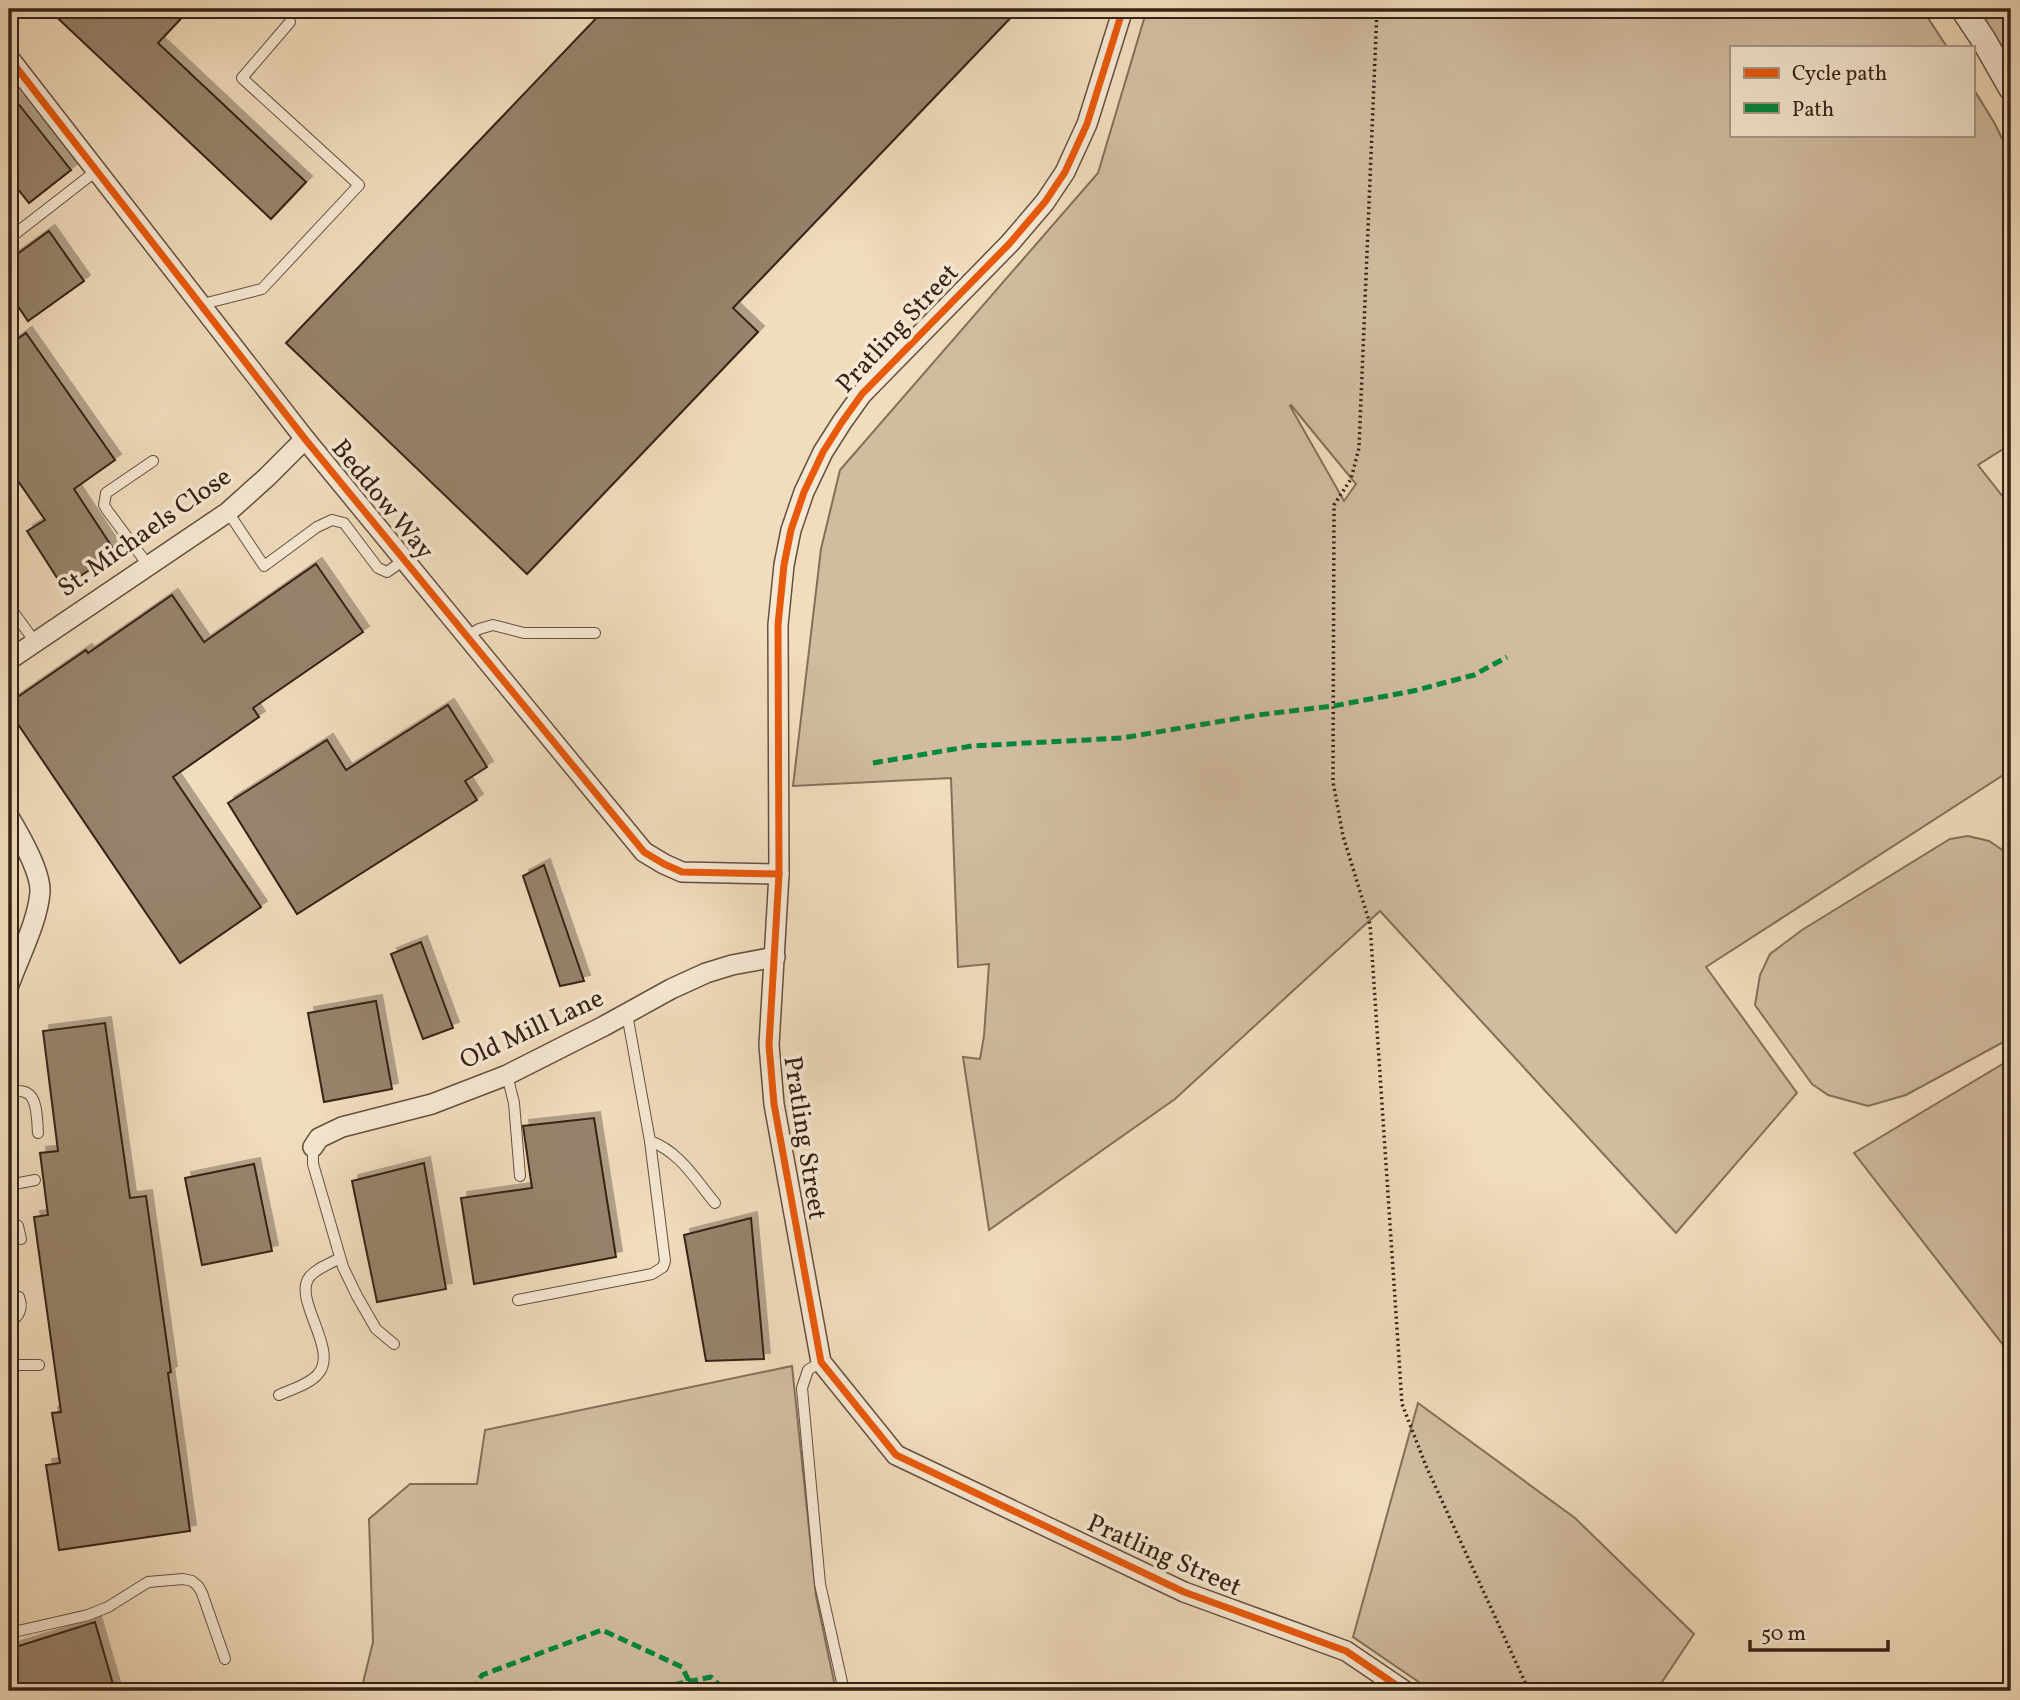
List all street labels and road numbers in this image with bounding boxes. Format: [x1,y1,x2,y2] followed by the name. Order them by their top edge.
[828,256,968,402] street label: Pratling Street
[322,432,442,568] street label: Beddow Way
[51,460,239,606] street label: St. Michaels Close
[454,981,610,1079] street label: Old Mill Lane
[773,1053,835,1223] street label: Pratling Street
[1081,1506,1247,1606] street label: Pratling Street

